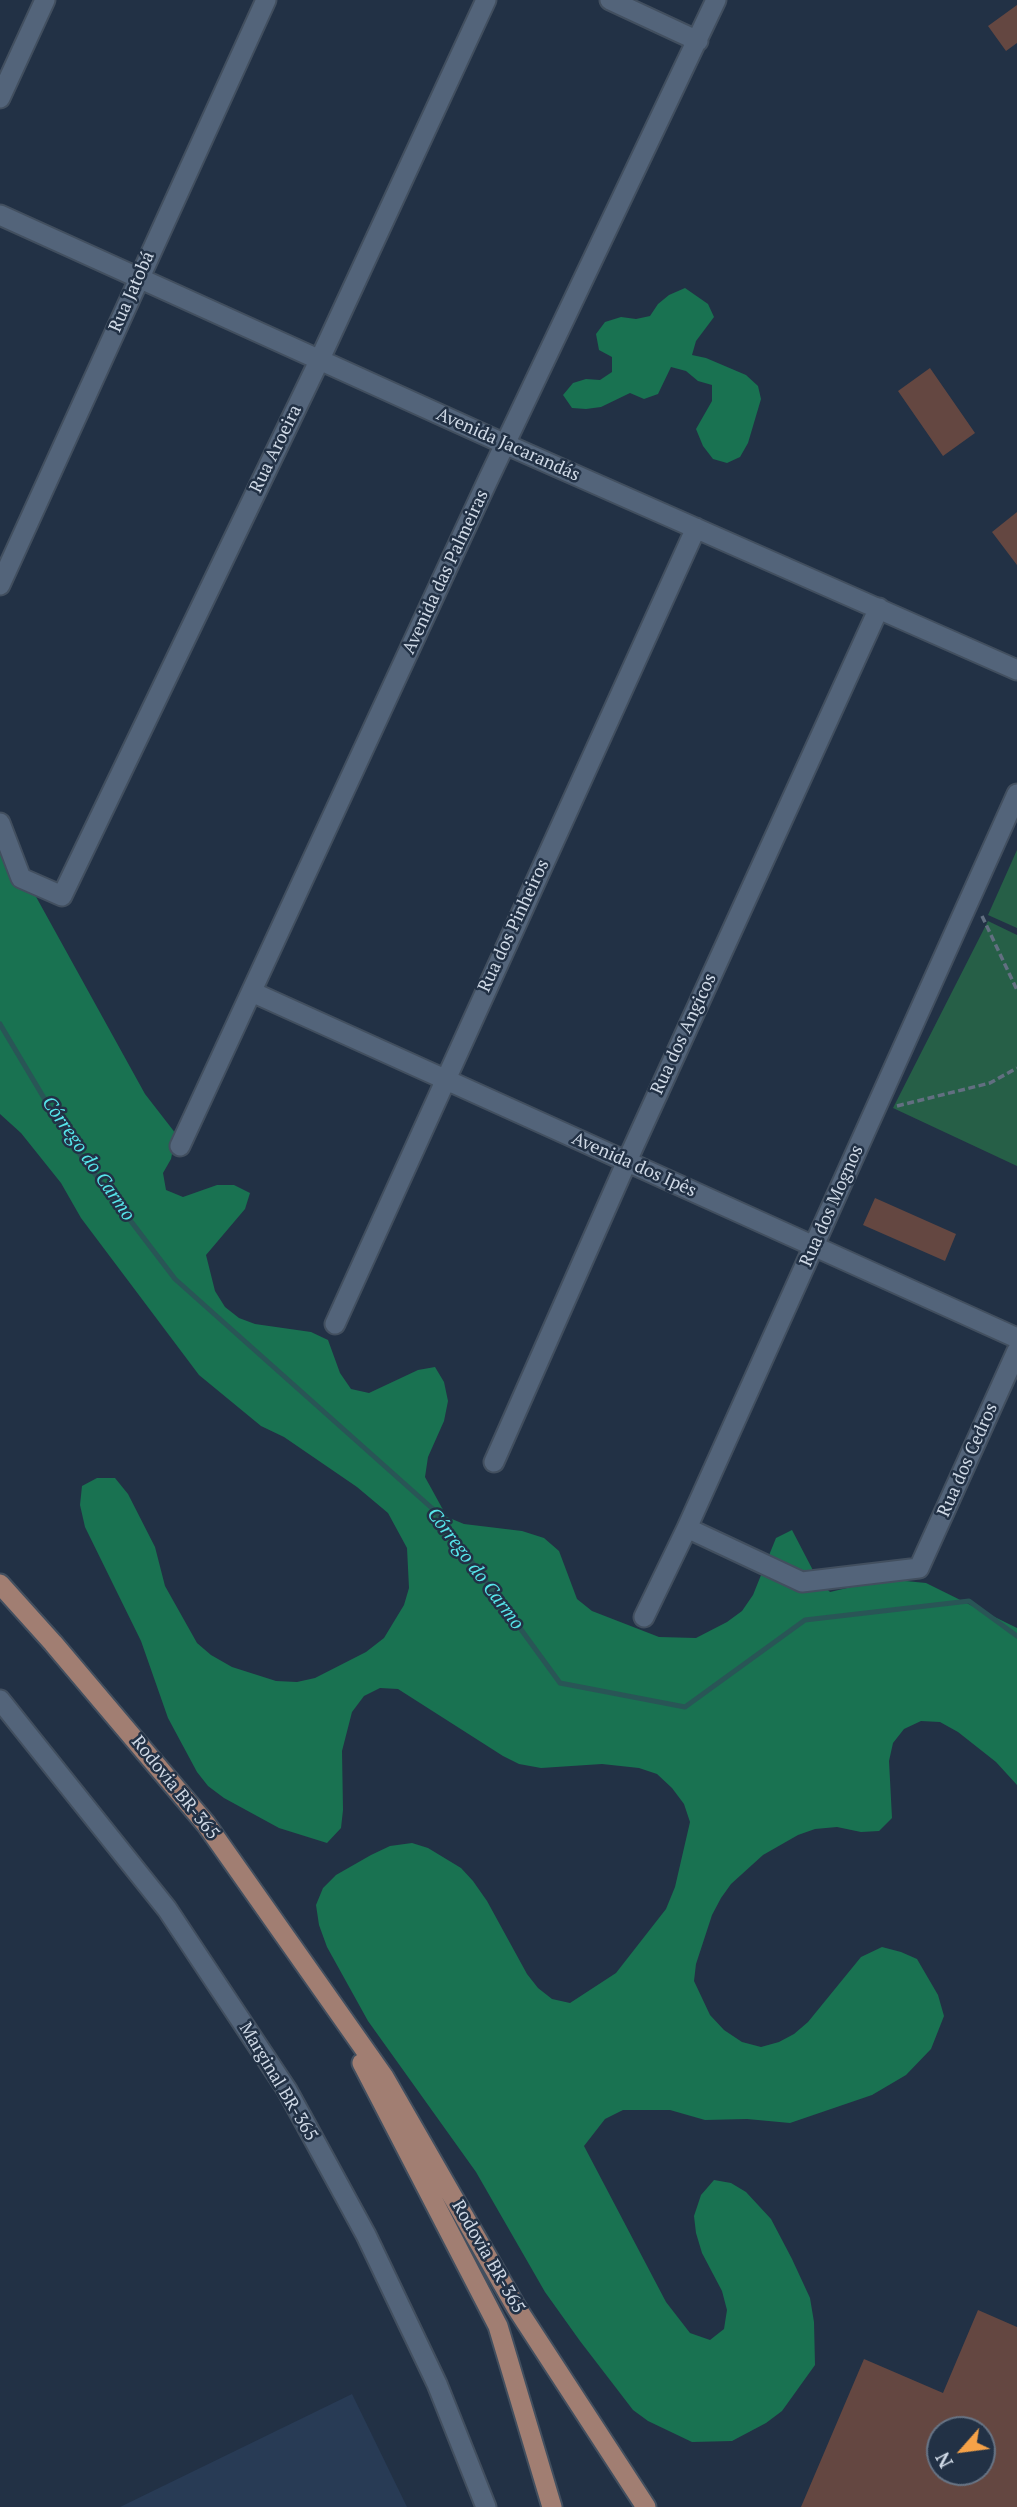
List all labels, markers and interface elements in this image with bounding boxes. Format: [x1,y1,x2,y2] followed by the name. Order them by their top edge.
[105,248,159,336] street label: Rua Jatobá
[245,402,307,496] street label: Rua Aroeira
[433,404,583,486] street label: Avenida Jacarandás
[398,486,494,658] street label: Avenida das Palmeiras
[474,856,554,996] street label: Rua dos Pinheiros
[647,970,721,1098] street label: Rua dos Angicos
[37,1092,139,1226] water label: Córrego do Carmo
[568,1128,700,1202] street label: Avenida dos Ipês
[796,1142,868,1270] street label: Rua dos Mognos
[933,1400,1003,1520] street label: Rua dos Cedros
[422,1504,528,1634] water label: Córrego do Carmo
[127,1732,223,1844] street label: Rodovia BR-365
[234,2019,322,2145] street label: Marginal BR-365
[447,2197,529,2317] street label: Rodovia BR-365
[926,2416,996,2486] north arrow
[929,2448,958,2472] text: N

